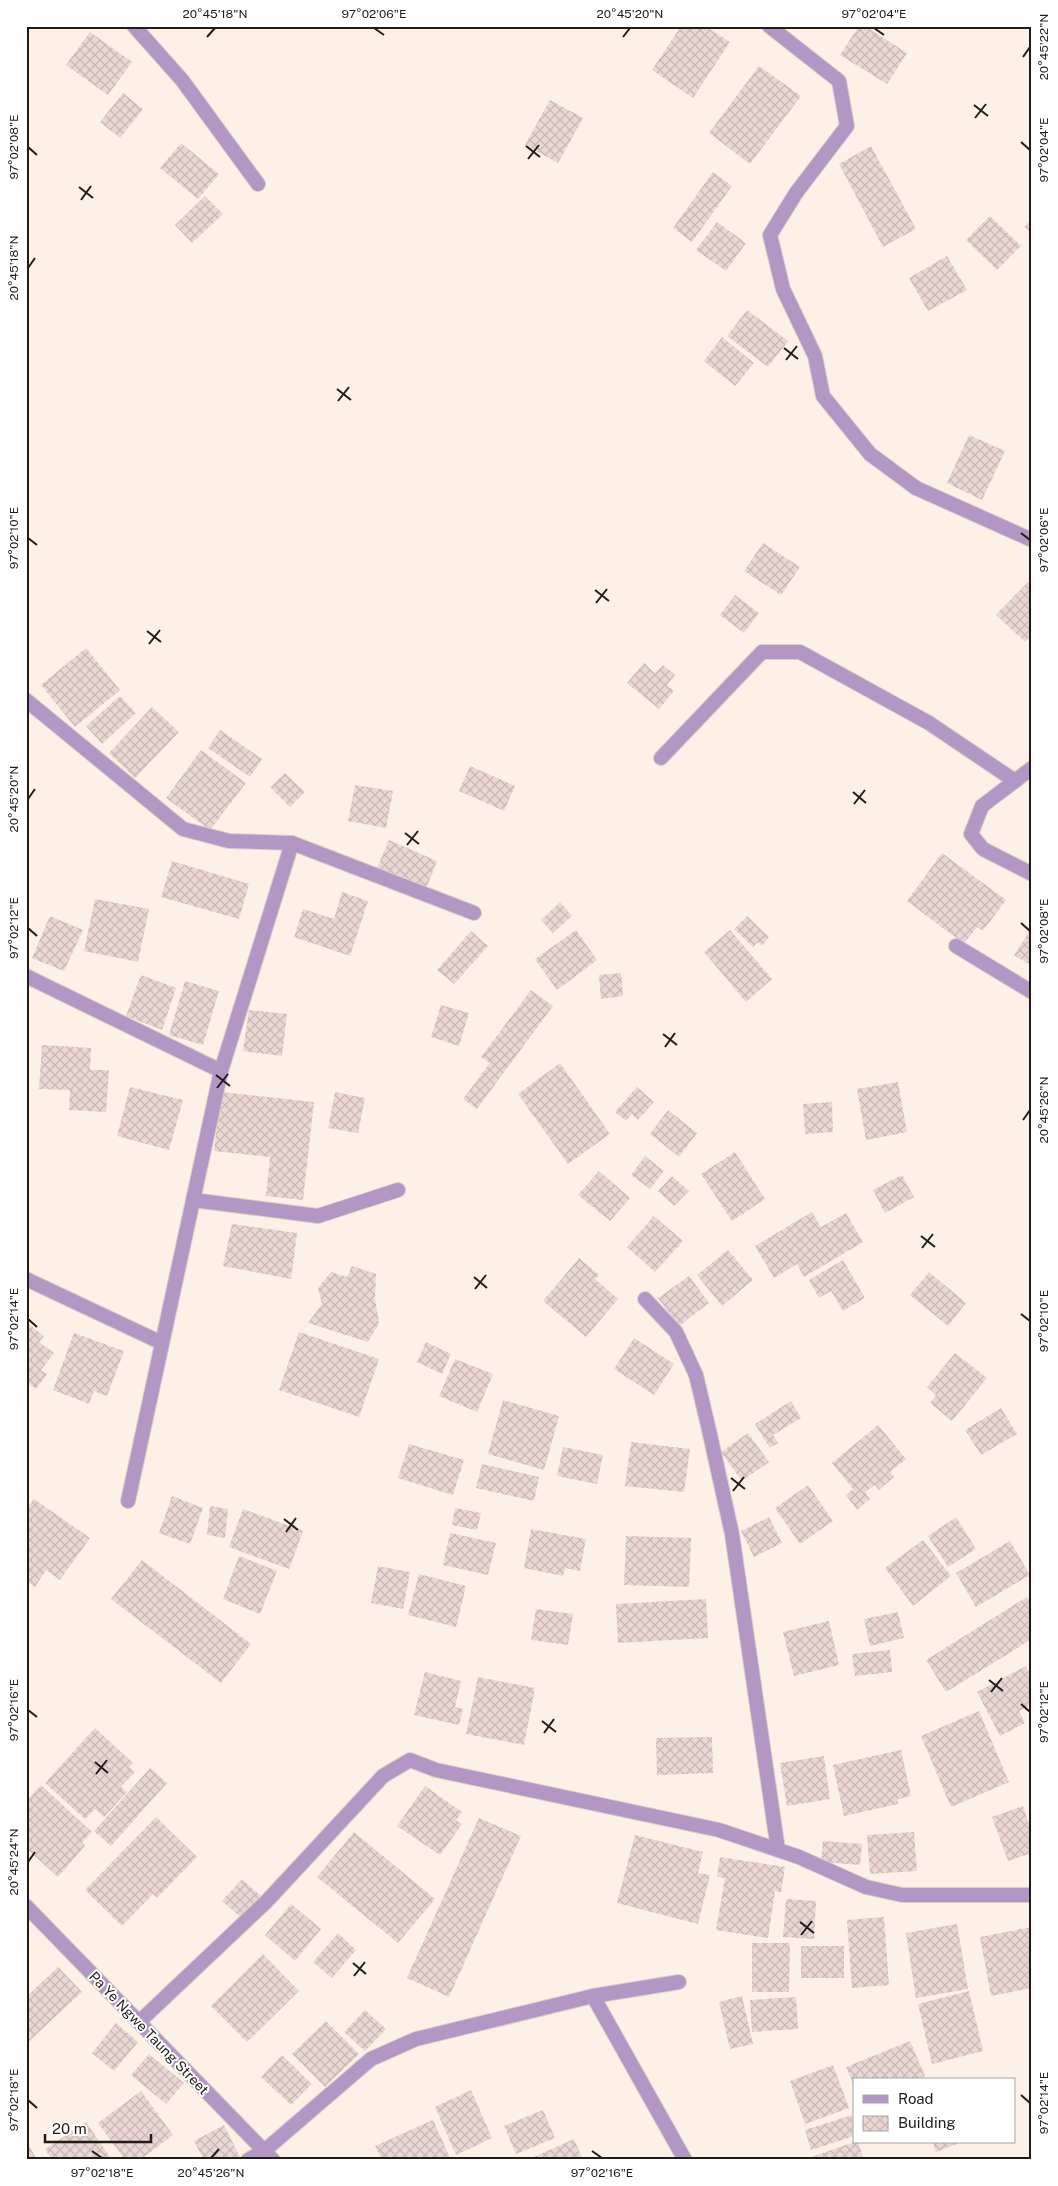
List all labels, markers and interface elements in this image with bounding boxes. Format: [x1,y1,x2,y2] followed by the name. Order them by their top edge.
[183,7,247,21] text: 20°45'18"N
[342,7,406,21] text: 97°02'06"E
[597,7,663,21] text: 20°45'20"N
[842,7,906,21] text: 97°02'04"E
[1037,14,1051,80] text: 20°45'22"N
[7,114,21,180] text: 97°02'08"E
[1037,118,1051,182] text: 97°02'04"E
[7,236,21,300] text: 20°45'18"N
[7,507,21,569] text: 97°02'10"E
[1037,508,1051,572] text: 97°02'06"E
[7,766,21,832] text: 20°45'20"N
[7,897,21,959] text: 97°02'12"E
[1037,898,1051,964] text: 97°02'08"E
[1037,1077,1051,1143] text: 20°45'26"N
[7,1288,21,1350] text: 97°02'14"E
[1037,1290,1051,1352] text: 97°02'10"E
[7,1679,21,1741] text: 97°02'16"E
[1037,1681,1051,1743] text: 97°02'12"E
[7,1828,21,1896] text: 20°45'24"N
[86,1968,212,2098] street label: Pa Ye Ngwe Taung Street
[7,2069,21,2131] text: 97°02'18"E
[1037,2072,1051,2134] text: 97°02'14"E
[853,2078,1016,2144] legend
[898,2090,934,2107] text: Road
[45,2111,151,2143] scale bar
[898,2114,956,2131] text: Building
[52,2120,87,2137] text: 20 m
[71,2166,133,2180] text: 97°02'18"E
[178,2166,244,2180] text: 20°45'26"N
[571,2166,633,2180] text: 97°02'16"E

